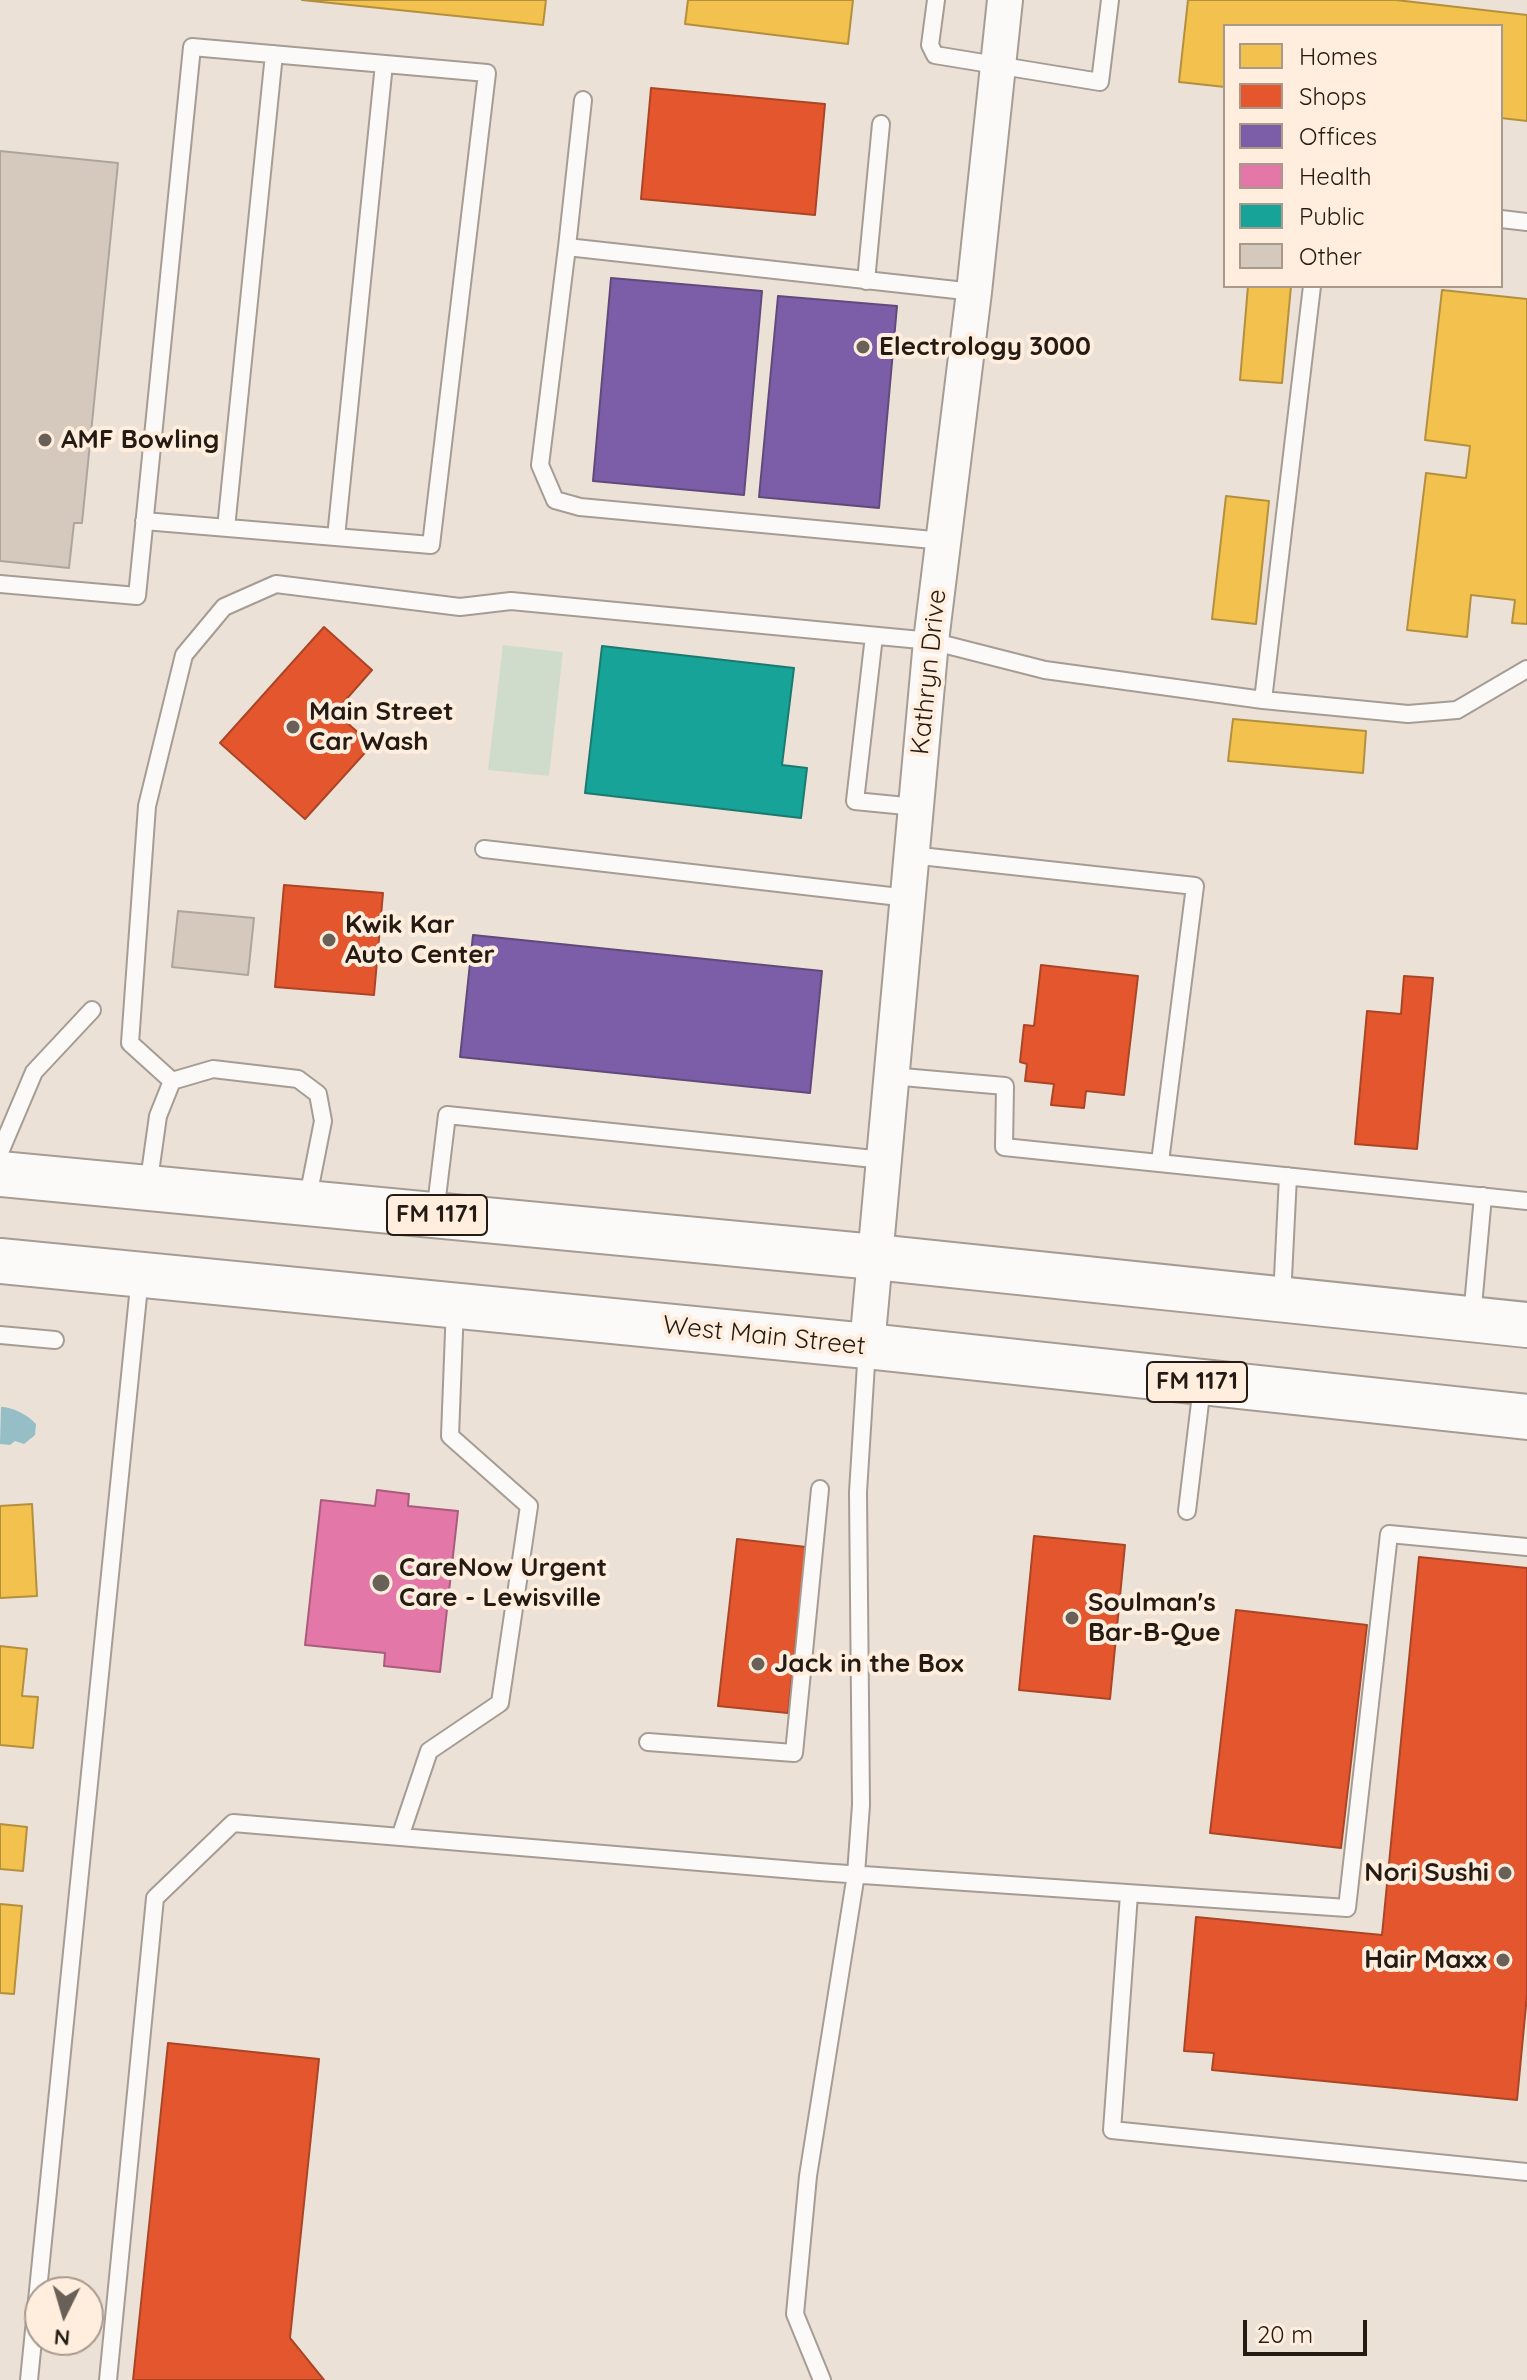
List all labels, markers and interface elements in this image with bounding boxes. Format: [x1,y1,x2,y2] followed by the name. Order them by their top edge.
[1223,24,1503,288] legend
[1299,41,1377,71] text: Homes
[1299,81,1366,111] text: Shops
[1299,121,1377,151] text: Offices
[1299,161,1372,191] text: Health
[1299,201,1364,231] text: Public
[1299,241,1362,271] text: Other
[879,331,1091,363] place label: Electrology 3000
[854,338,872,356] marker: Electrology 3000
[61,424,219,456] place label: AMF Bowling
[36,431,54,449] marker: AMF Bowling
[905,588,953,756] street label: Kathryn Drive
[309,696,454,758] place label: Main Street Car Wash
[284,718,302,736] marker: Main Street Car Wash
[345,909,495,970] place label: Kwik Kar Auto Center
[320,931,338,949] marker: Kwik Kar Auto Center
[387,1195,487,1235] road number: FM 1171
[661,1310,867,1362] street label: West Main Street
[1147,1362,1247,1402] road number: FM 1171
[399,1552,607,1614] place label: CareNow Urgent Care - Lewisville
[370,1572,392,1594] marker: CareNow Urgent Care - Lewisville
[1088,1587,1220,1648] place label: Soulman's Bar-B-Que
[1063,1609,1081,1627] marker: Soulman's Bar-B-Que
[774,1648,964,1680] place label: Jack in the Box
[749,1655,767,1673] marker: Jack in the Box
[1364,1857,1489,1889] place label: Nori Sushi
[1496,1864,1514,1882] marker: Nori Sushi
[1364,1944,1487,1976] place label: Hair Maxx
[1494,1951,1512,1969] marker: Hair Maxx
[24,2276,104,2356] north arrow
[1247,2304,1371,2354] scale bar
[1257,2319,1313,2349] text: 20 m
[53,2323,71,2353] text: N

